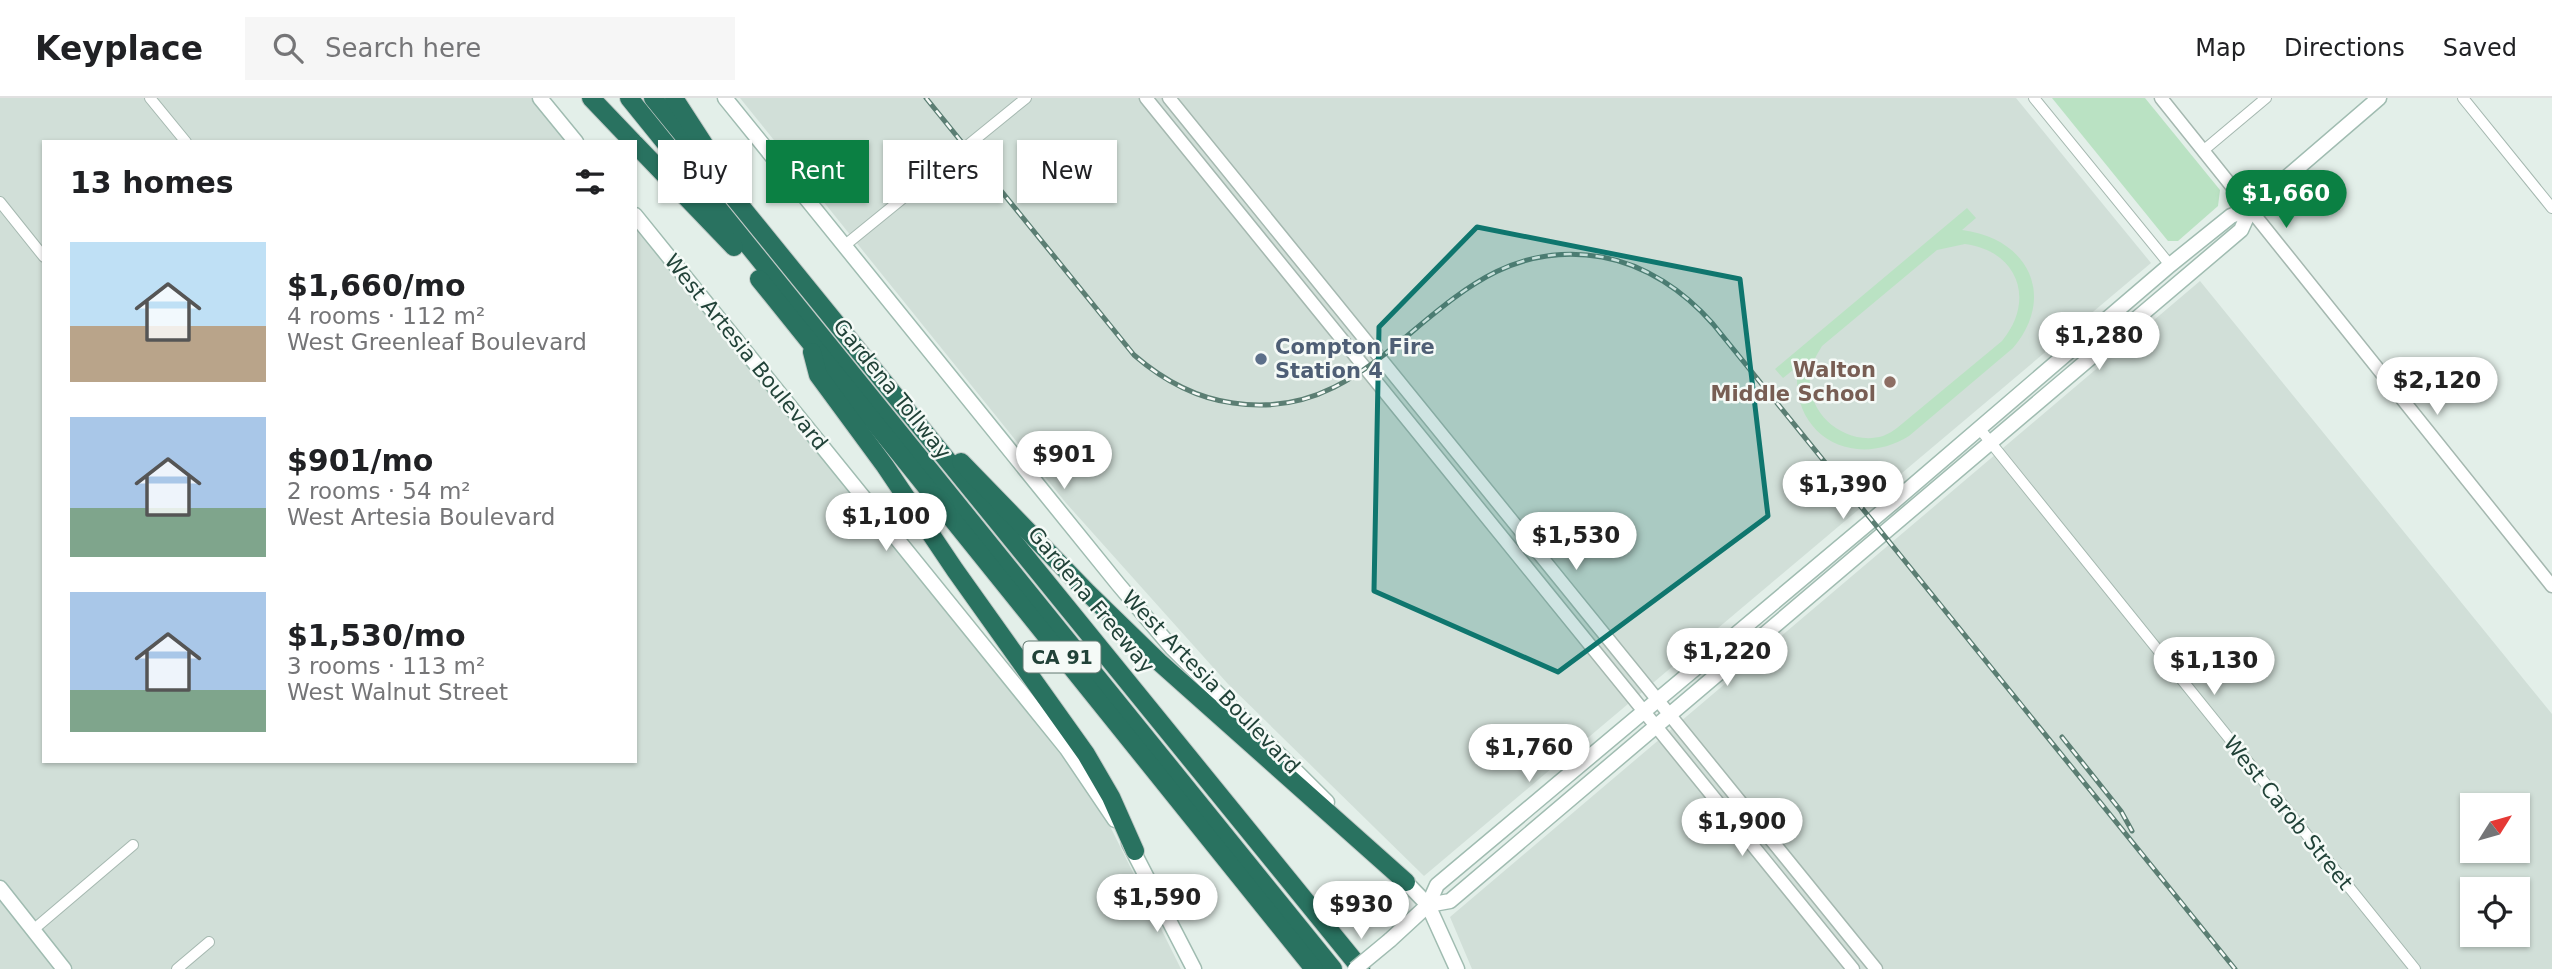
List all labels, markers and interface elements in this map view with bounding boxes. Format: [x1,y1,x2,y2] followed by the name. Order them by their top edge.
[245,17,735,80] search box
[35,29,203,68] text: Keyplace
[269,29,307,67] icon: search
[325,33,481,63] text: Search here
[2195,34,2246,62] text: Map
[2284,34,2405,62] text: Directions
[2443,34,2517,62] text: Saved
[658,140,752,203] chip: Buy
[766,140,869,203] chip: Rent
[883,140,1003,203] chip: Filters
[1017,140,1117,203] chip: New
[571,163,609,201] icon: filters
[70,165,234,200] text: 13 homes
[2229,170,2343,230] pin: $1,660
[2242,180,2330,206] text: $1,660
[660,249,832,455] street label: West Artesia Boulevard
[287,268,466,303] text: $1,660/mo
[126,270,210,354] icon: home
[287,303,485,329] text: 4 rooms · 112 m²
[2042,313,2156,372] pin: $1,280
[828,314,956,464] street label: Gardena Tollway
[2055,322,2143,348] text: $1,280
[287,329,587,355] text: West Greenleaf Boulevard
[1275,335,1435,383] place label: Compton Fire Station 4
[1253,351,1269,367] marker: Compton Fire Station 4
[1711,358,1876,406] place label: Walton Middle School
[2380,358,2494,417] pin: $2,120
[2393,367,2481,393] text: $2,120
[1882,374,1898,390] marker: Walton Middle School
[1023,432,1105,491] pin: $901
[1032,441,1096,467] text: $901
[287,443,433,478] text: $901/mo
[126,445,210,529] icon: home
[1786,462,1900,521] pin: $1,390
[1799,471,1887,497] text: $1,390
[287,478,471,504] text: 2 rooms · 54 m²
[829,494,943,553] pin: $1,100
[842,503,930,529] text: $1,100
[287,504,555,530] text: West Artesia Boulevard
[1519,512,1633,572] pin: $1,530
[1023,522,1159,678] street label: Gardena Freeway
[1532,522,1620,548] text: $1,530
[1117,586,1305,778] street label: West Artesia Boulevard
[287,618,466,653] text: $1,530/mo
[126,620,210,704] icon: home
[1670,628,1784,688] pin: $1,220
[1683,638,1771,664] text: $1,220
[2157,638,2271,697] pin: $1,130
[1024,642,1100,672] road number: CA 91
[2170,647,2258,673] text: $1,130
[287,653,485,679] text: 3 rooms · 113 m²
[287,679,508,705] text: West Walnut Street
[1472,724,1586,784] pin: $1,760
[2219,731,2357,895] street label: West Carob Street
[1485,734,1573,760] text: $1,760
[2460,793,2530,863] north arrow
[2460,793,2530,947] map controls
[1685,798,1799,858] pin: $1,900
[1698,808,1786,834] text: $1,900
[1100,874,1214,934] pin: $1,590
[2460,877,2530,947] button: locate
[1320,882,1402,941] pin: $930
[1113,884,1201,910] text: $1,590
[1329,891,1393,917] text: $930

